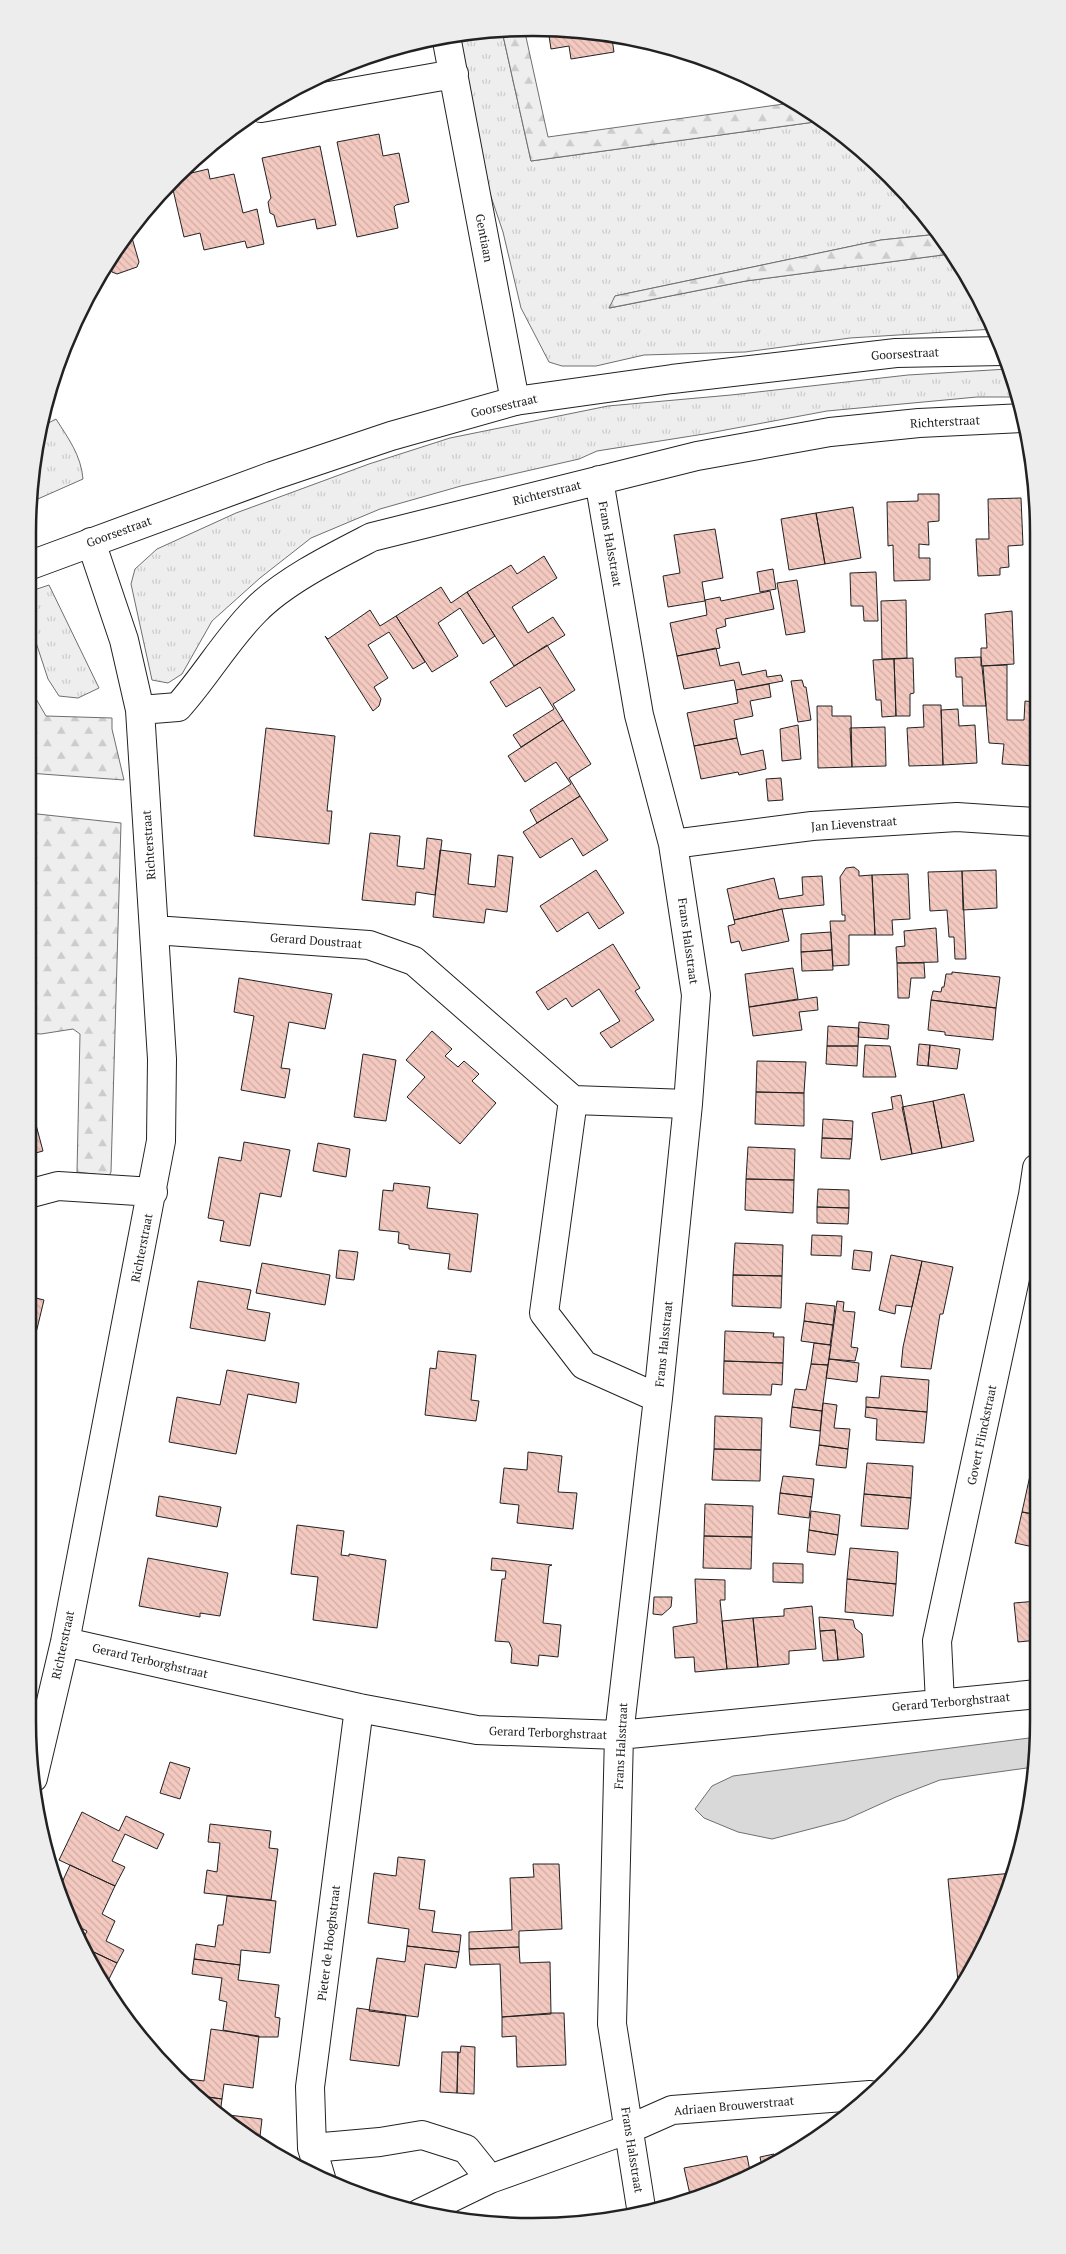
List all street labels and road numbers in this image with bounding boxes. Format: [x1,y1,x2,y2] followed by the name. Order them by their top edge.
[472,213,497,263] street label: Gentiaan
[871,344,940,363] street label: Goorsestraat
[469,390,539,420] street label: Goorsestraat
[910,412,981,431] street label: Richterstraat
[511,477,583,508] street label: Richterstraat
[596,500,626,589] street label: Frans Halsstraat
[84,513,154,550] street label: Goorsestraat
[139,809,158,880] street label: Richterstraat
[811,813,898,834] street label: Jan Lievenstraat
[675,897,702,986] street label: Frans Halsstraat
[270,930,363,951] street label: Gerard Doustraat
[127,1212,156,1284] street label: Richterstraat
[652,1299,676,1388] street label: Frans Halsstraat
[964,1383,1000,1486] street label: Govert Flinckstraat
[48,1609,77,1681] street label: Richterstraat
[91,1640,210,1681] street label: Gerard Terborghstraat
[891,1689,1011,1714] street label: Gerard Terborghstraat
[611,1702,630,1790] street label: Frans Halsstraat
[489,1723,608,1742] street label: Gerard Terborghstraat
[314,1884,343,2002] street label: Pieter de Hooghstraat
[673,2093,795,2118] street label: Adriaen Brouwerstraat
[618,2106,647,2195] street label: Frans Halsstraat

